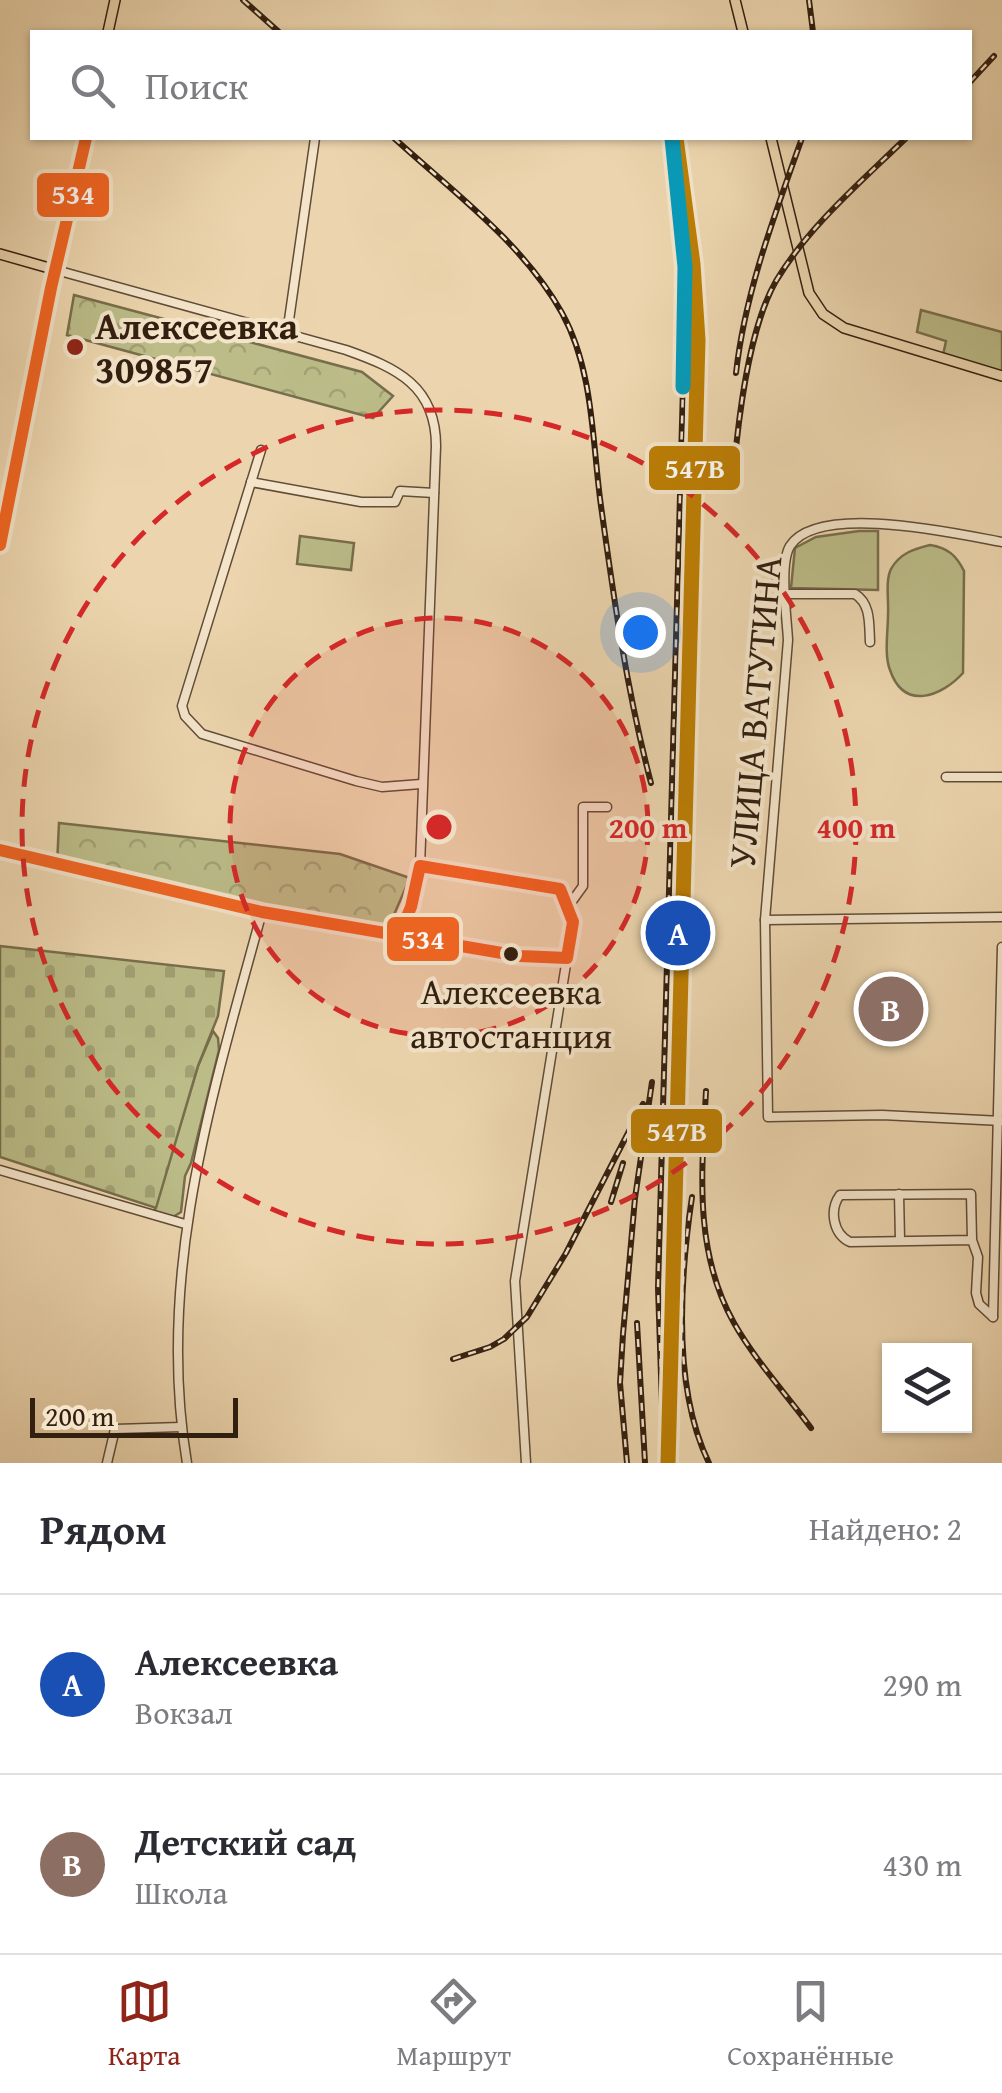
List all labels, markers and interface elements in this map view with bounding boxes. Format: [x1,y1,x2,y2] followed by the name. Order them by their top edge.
[30,30,972,140] search box
[145,57,248,113] text: Поиск
[65,58,120,113] icon: search
[35,171,111,219] line badge: 534
[51,173,95,214] text: 534
[95,297,299,397] place label: Алексеевка 309857
[64,336,86,358] marker: Алексеевка 309857
[647,444,742,492] line badge: 547В
[665,447,725,488] text: 547В
[712,554,796,870] street label: УЛИЦА ВАТУТИНА
[615,607,666,658] your location
[609,805,688,849] text: 200 m
[817,805,896,849] text: 400 m
[421,809,457,845] centre of rings
[646,896,710,970] pin: A
[385,915,461,963] line badge: 534
[401,918,445,959] text: 534
[501,944,521,964] marker: Алексеевка автостанция
[410,964,612,1061] place label: Алексеевка автостанция
[858,972,924,1046] pin: B
[629,1107,724,1155] line badge: 547В
[647,1110,707,1151] text: 547В
[882,1343,972,1433] map controls
[882,1343,972,1433] button: layers
[30,1393,238,1438] scale bar
[45,1395,114,1436] text: 200 m
[40,1498,167,1559] text: Рядом
[809,1505,962,1552] text: Найдено: 2
[135,1633,338,1689] text: Алексеевка
[62,1661,83,1708] text: A
[883,1661,962,1708] text: 290 m
[135,1689,233,1736] text: Вокзал
[135,1813,356,1869] text: Детский сад
[63,1841,82,1888] text: B
[883,1841,962,1888] text: 430 m
[135,1869,228,1916] text: Школа
[108,1974,181,2075] tab: Карта
[397,1974,511,2075] tab: Маршрут
[727,1974,894,2075] tab: Сохранённые

